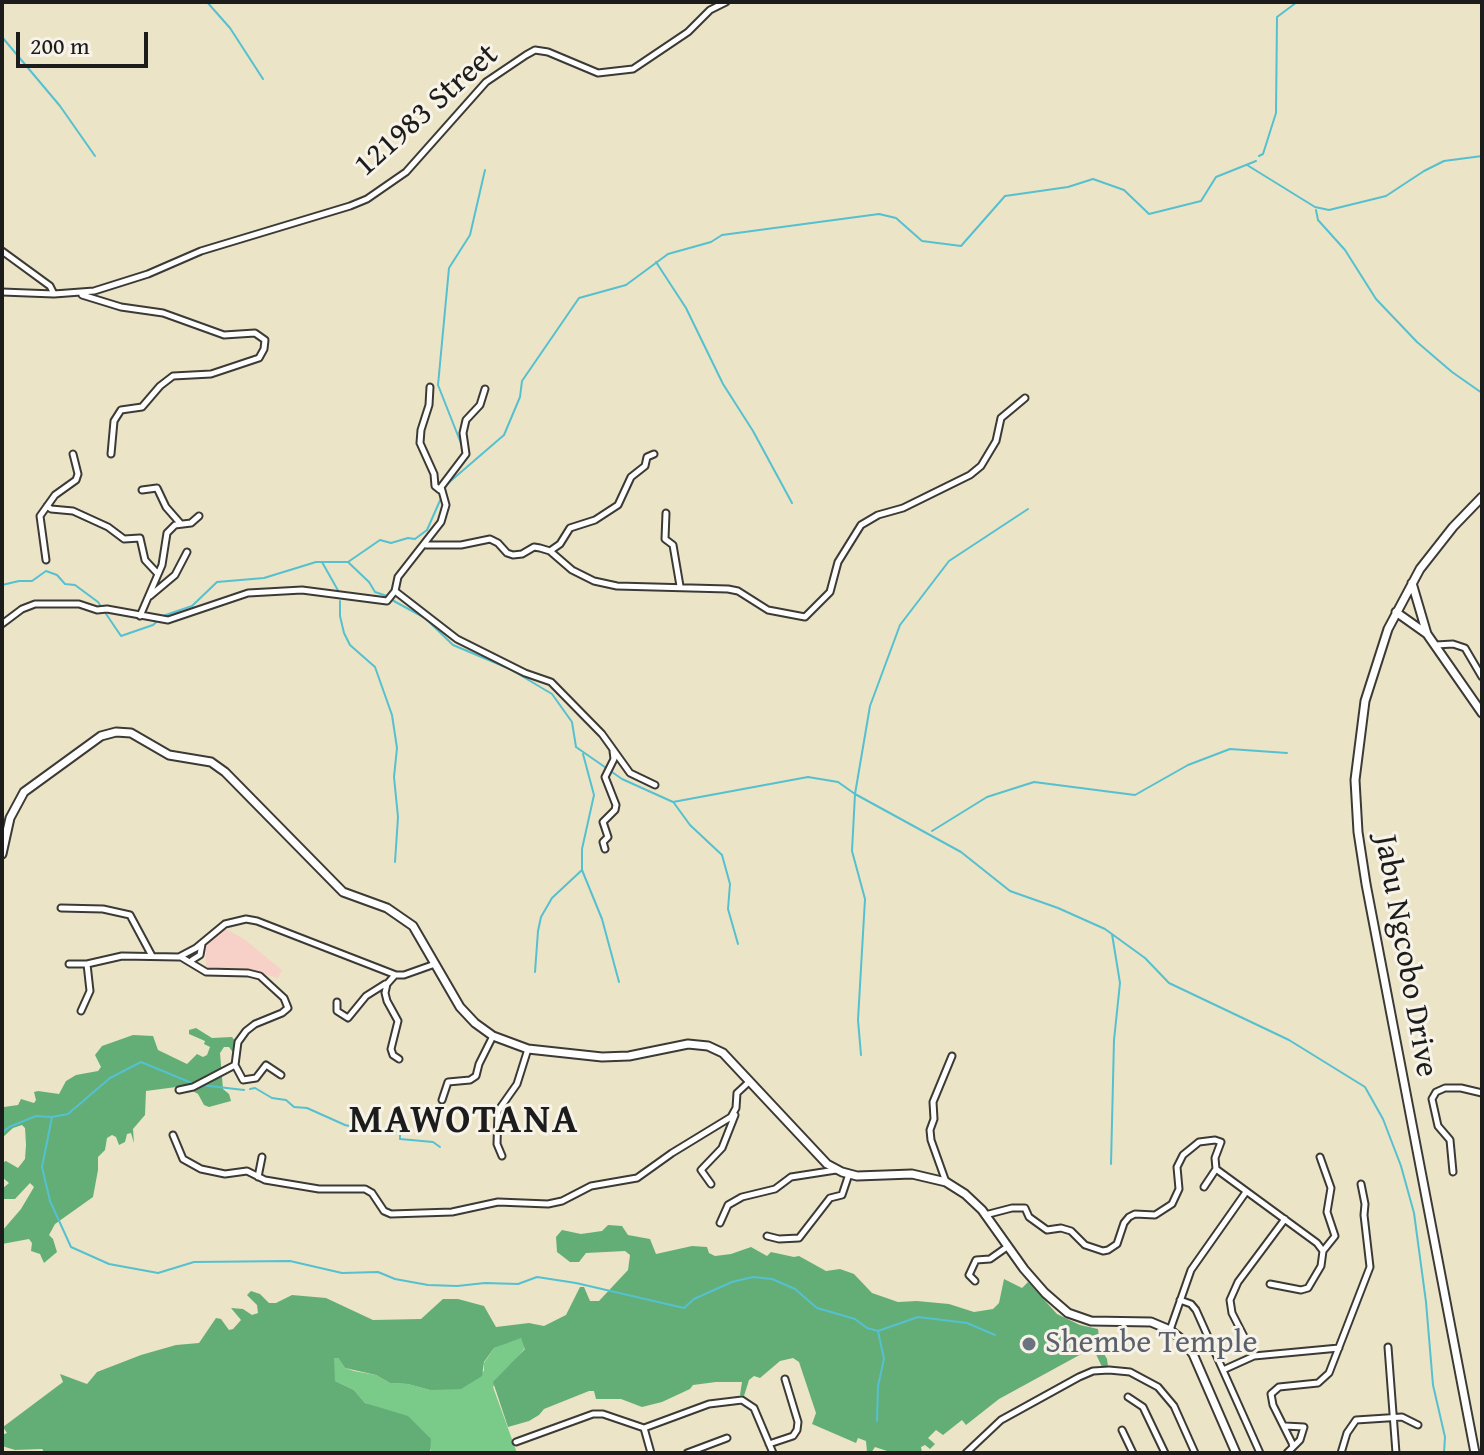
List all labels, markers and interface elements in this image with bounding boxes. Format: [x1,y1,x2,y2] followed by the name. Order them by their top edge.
[20,16,152,66] scale bar
[30,28,90,63] text: 200 m
[347,36,507,186] street label: 121983 Street
[1365,832,1445,1080] street label: Jabu Ngcobo Drive
[348,1098,580,1146] district label: MAWOTANA
[1045,1325,1257,1363] place label: Shembe Temple
[1020,1335,1038,1353] marker: Shembe Temple

